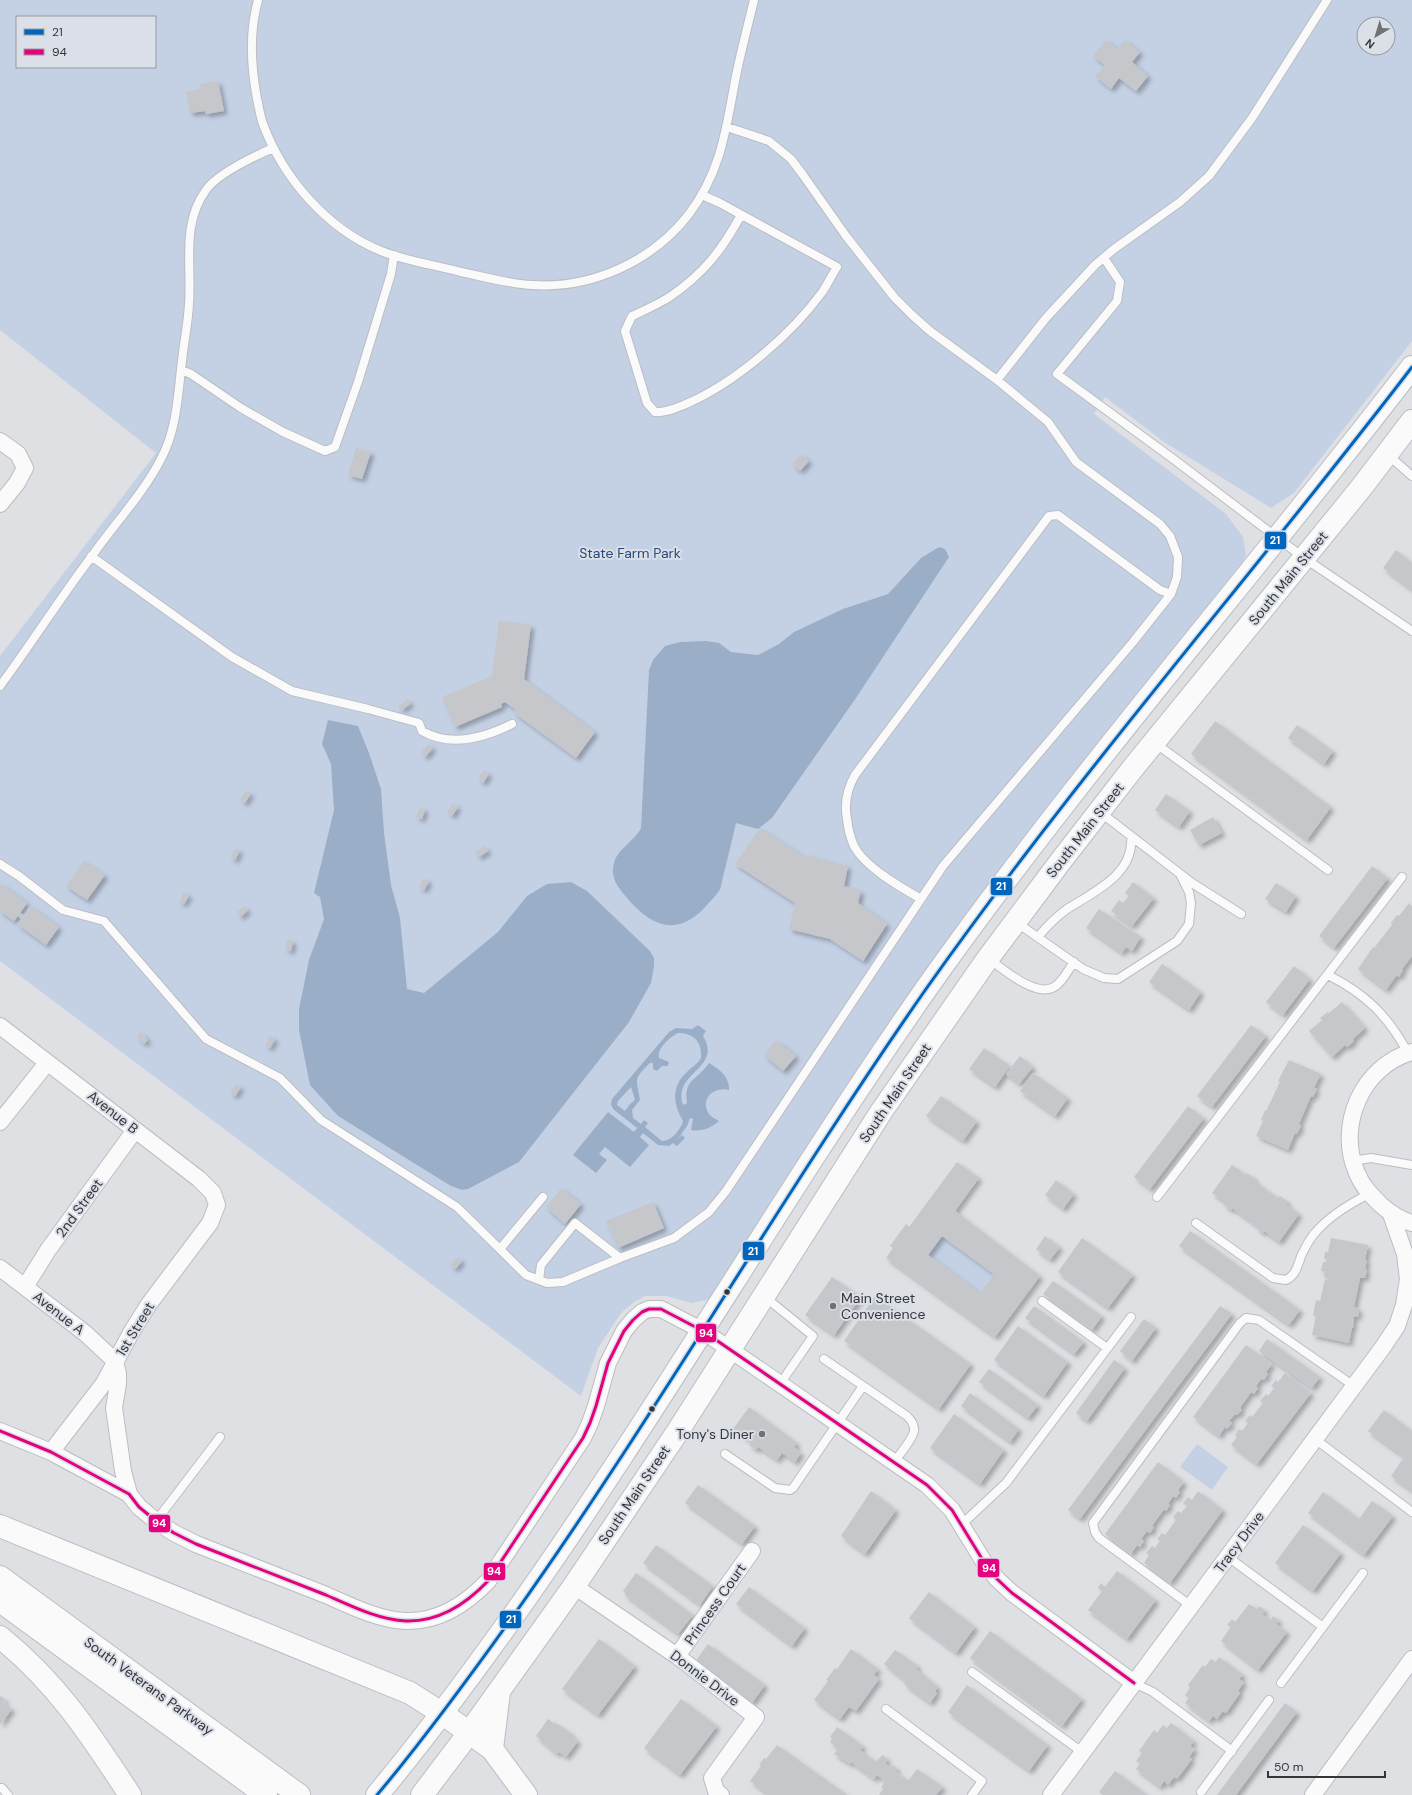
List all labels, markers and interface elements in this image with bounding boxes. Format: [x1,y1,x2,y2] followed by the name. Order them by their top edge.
[16,16,156,68] legend
[1356,16,1396,56] north arrow
[52,24,63,40] text: 21
[1362,36,1377,52] text: N
[52,44,67,60] text: 94
[1245,527,1331,629] street label: South Main Street
[1264,531,1287,550] line badge: 21
[1270,533,1280,547] text: 21
[579,544,681,562] park label: State Farm Park
[1042,779,1128,881] street label: South Main Street
[990,877,1013,896] line badge: 21
[996,879,1006,893] text: 21
[855,1040,935,1146] street label: South Main Street
[84,1087,142,1137] street label: Avenue B
[52,1175,106,1241] street label: 2nd Street
[742,1241,765,1261] line badge: 21
[748,1244,758,1258] text: 21
[30,1287,88,1339] street label: Avenue A
[722,1287,732,1297] unlabelled marker
[841,1289,926,1323] place label: Main Street Convenience
[112,1299,158,1359] street label: 1st Street
[828,1301,838,1311] marker: Main Street Convenience
[695,1323,717,1343] line badge: 94
[699,1326,713,1340] text: 94
[647,1404,657,1414] unlabelled marker
[676,1425,754,1443] place label: Tony's Diner
[757,1429,767,1439] marker: Tony's Diner
[594,1442,674,1548] street label: South Main Street
[1210,1508,1268,1576] street label: Tracy Drive
[148,1514,171,1533] line badge: 94
[152,1516,166,1530] text: 94
[977,1558,1000,1578] line badge: 94
[680,1560,750,1648] street label: Princess Court
[982,1561,996,1575] text: 94
[483,1562,506,1581] line badge: 94
[487,1564,501,1578] text: 94
[499,1610,522,1629] line badge: 21
[506,1612,516,1626] text: 21
[81,1633,218,1739] street label: South Veterans Parkway
[667,1646,743,1710] street label: Donnie Drive
[1268,1753,1385,1779] scale bar
[1274,1759,1303,1775] text: 50 m

